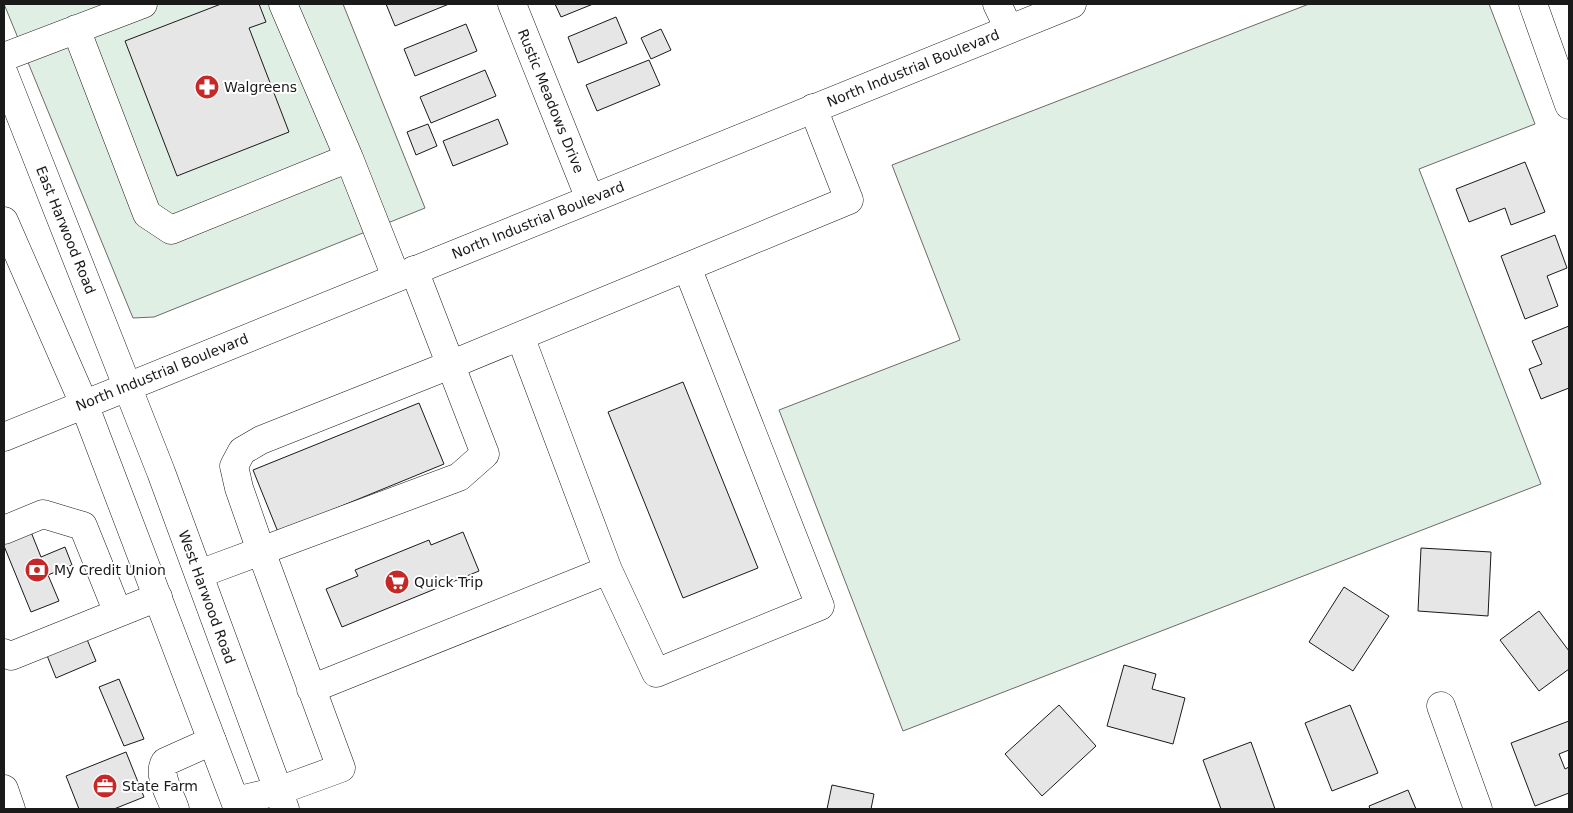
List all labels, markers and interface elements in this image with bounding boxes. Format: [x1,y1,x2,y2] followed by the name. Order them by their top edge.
[824,26,1002,110] street label: North Industrial Boulevard
[515,27,587,175] street label: Rustic Meadows Drive
[194,74,220,100] pharmacy icon: Walgreens
[224,79,297,95] place label: Walgreens
[33,164,99,296] street label: East Harwood Road
[449,178,627,262] street label: North Industrial Boulevard
[73,330,251,414] street label: North Industrial Boulevard
[175,528,239,666] street label: West Harwood Road
[24,557,50,583] bank icon: My Credit Union
[54,562,166,578] place label: My Credit Union
[384,569,410,595] supermarket icon: Quick Trip
[414,574,483,590] place label: Quick Trip
[92,773,118,799] office icon: State Farm
[122,778,198,794] place label: State Farm

